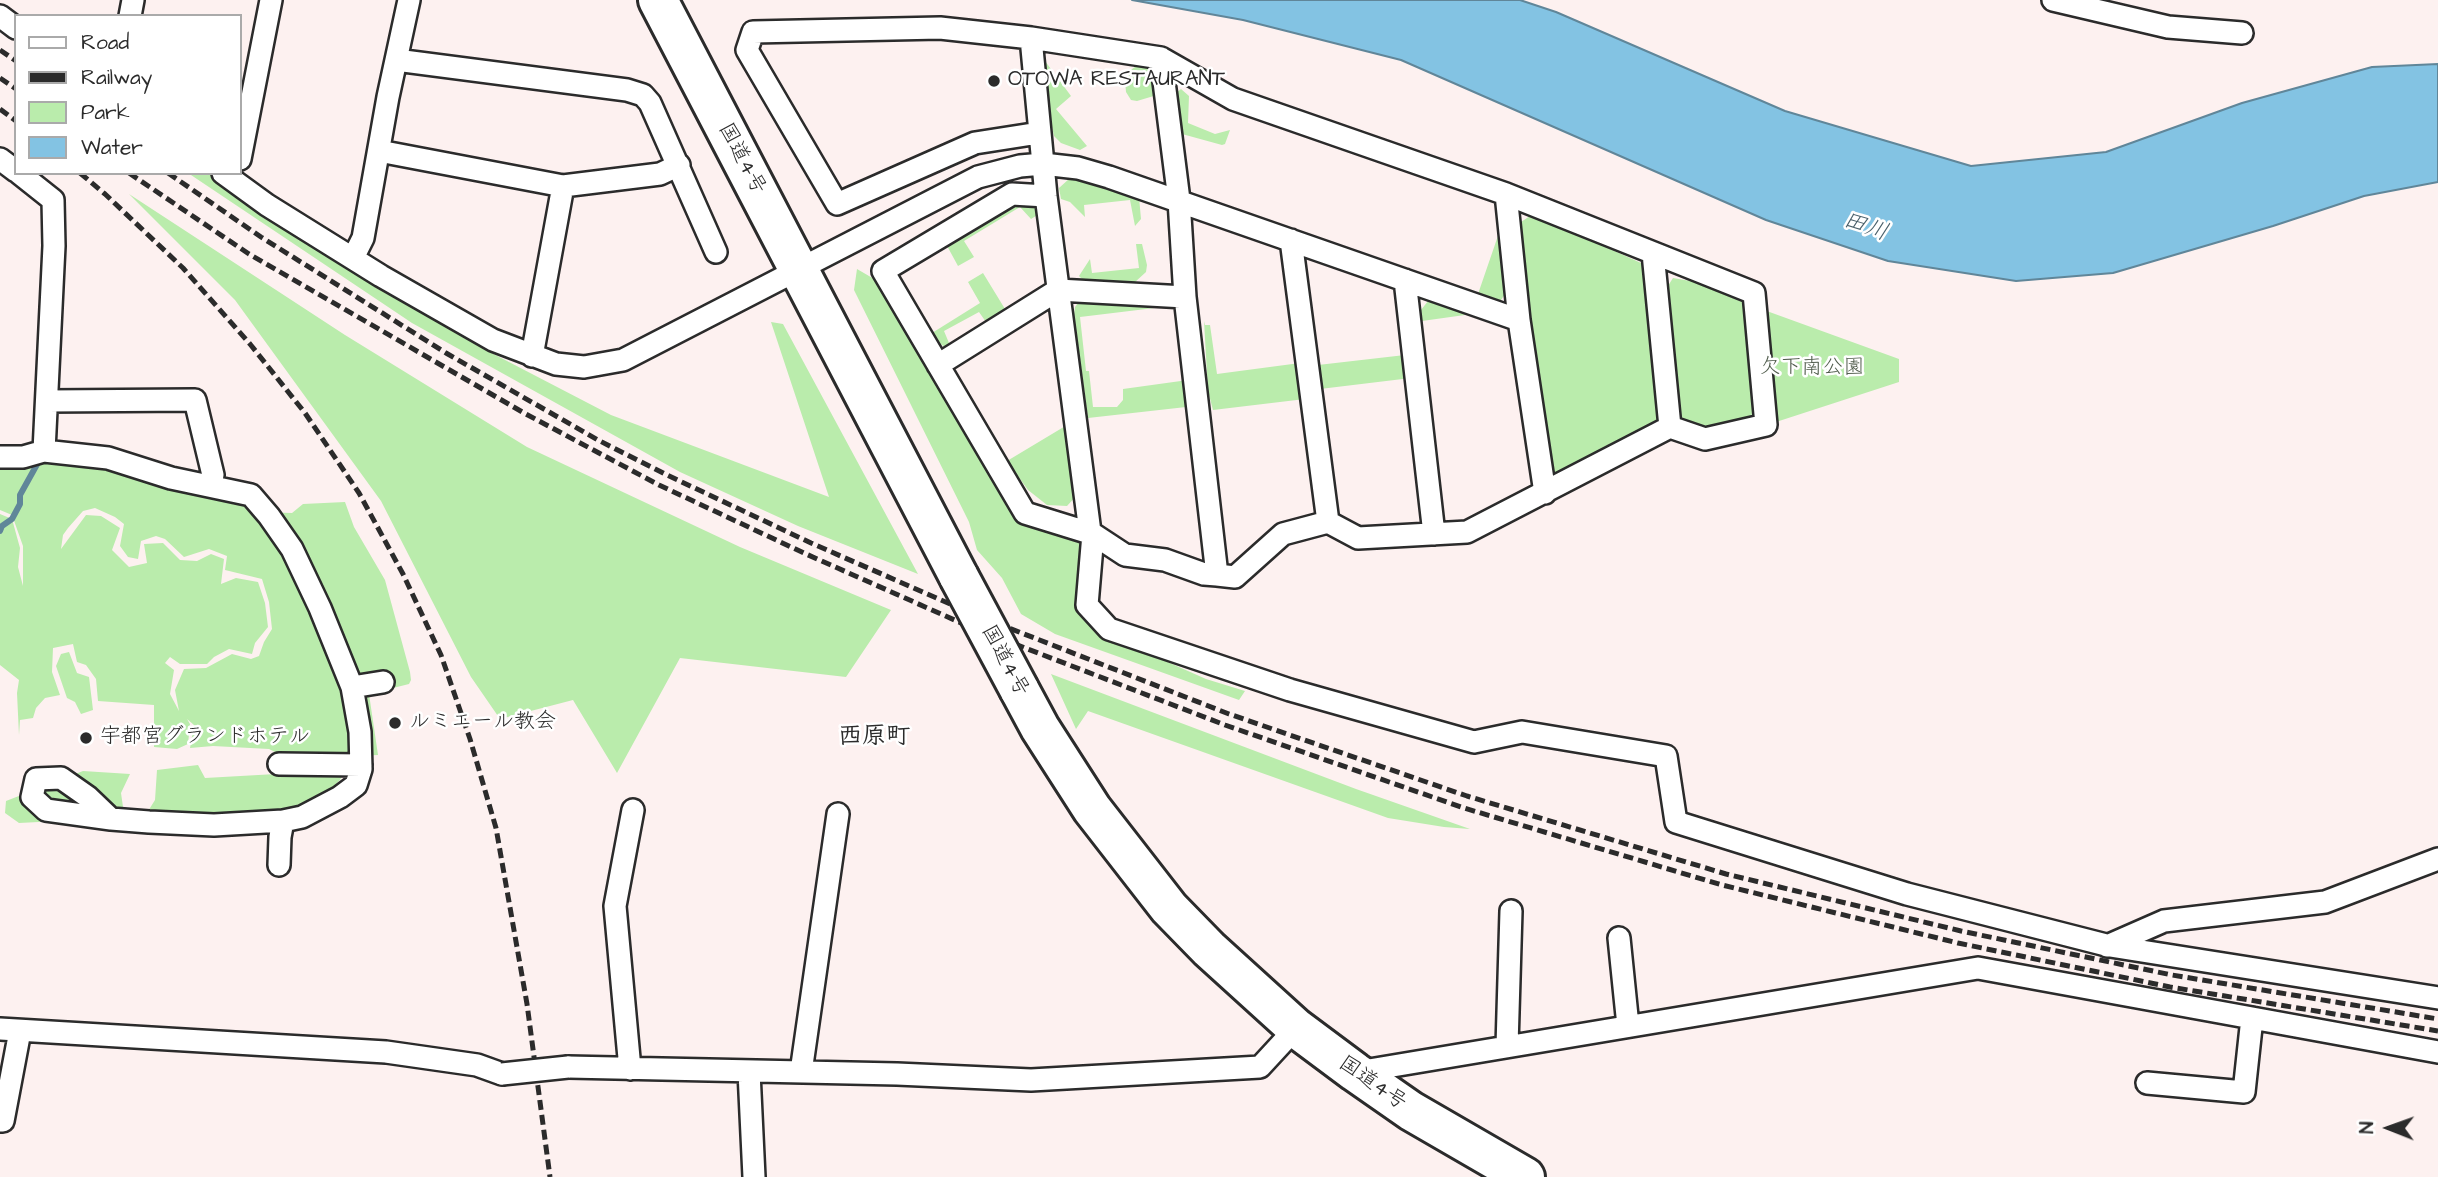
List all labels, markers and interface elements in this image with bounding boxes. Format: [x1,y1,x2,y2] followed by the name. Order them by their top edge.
[14,14,242,175] legend
[81,28,129,57] text: Road
[81,63,152,92] text: Railway
[1008,68,1225,94] place label: OTOWA RESTAURANT
[986,73,1002,89] marker: OTOWA RESTAURANT
[81,98,130,127] text: Park
[712,119,770,199] street label: 国道4号
[81,133,143,162] text: Water
[1839,207,1891,249] water label: 田川
[1760,356,1864,382] park label: 欠下南公園
[975,621,1033,701] street label: 国道4号
[409,710,556,736] place label: ルミエール教会
[387,715,403,731] marker: ルミエール教会
[838,724,910,752] district label: 西原町
[100,725,310,751] place label: 宇都宮グランドホテル
[78,730,94,746] marker: 宇都宮グランドホテル
[1333,1052,1411,1116] street label: 国道4号
[2354,1093,2424,1163] north arrow
[2354,1121,2381,1134] text: N

